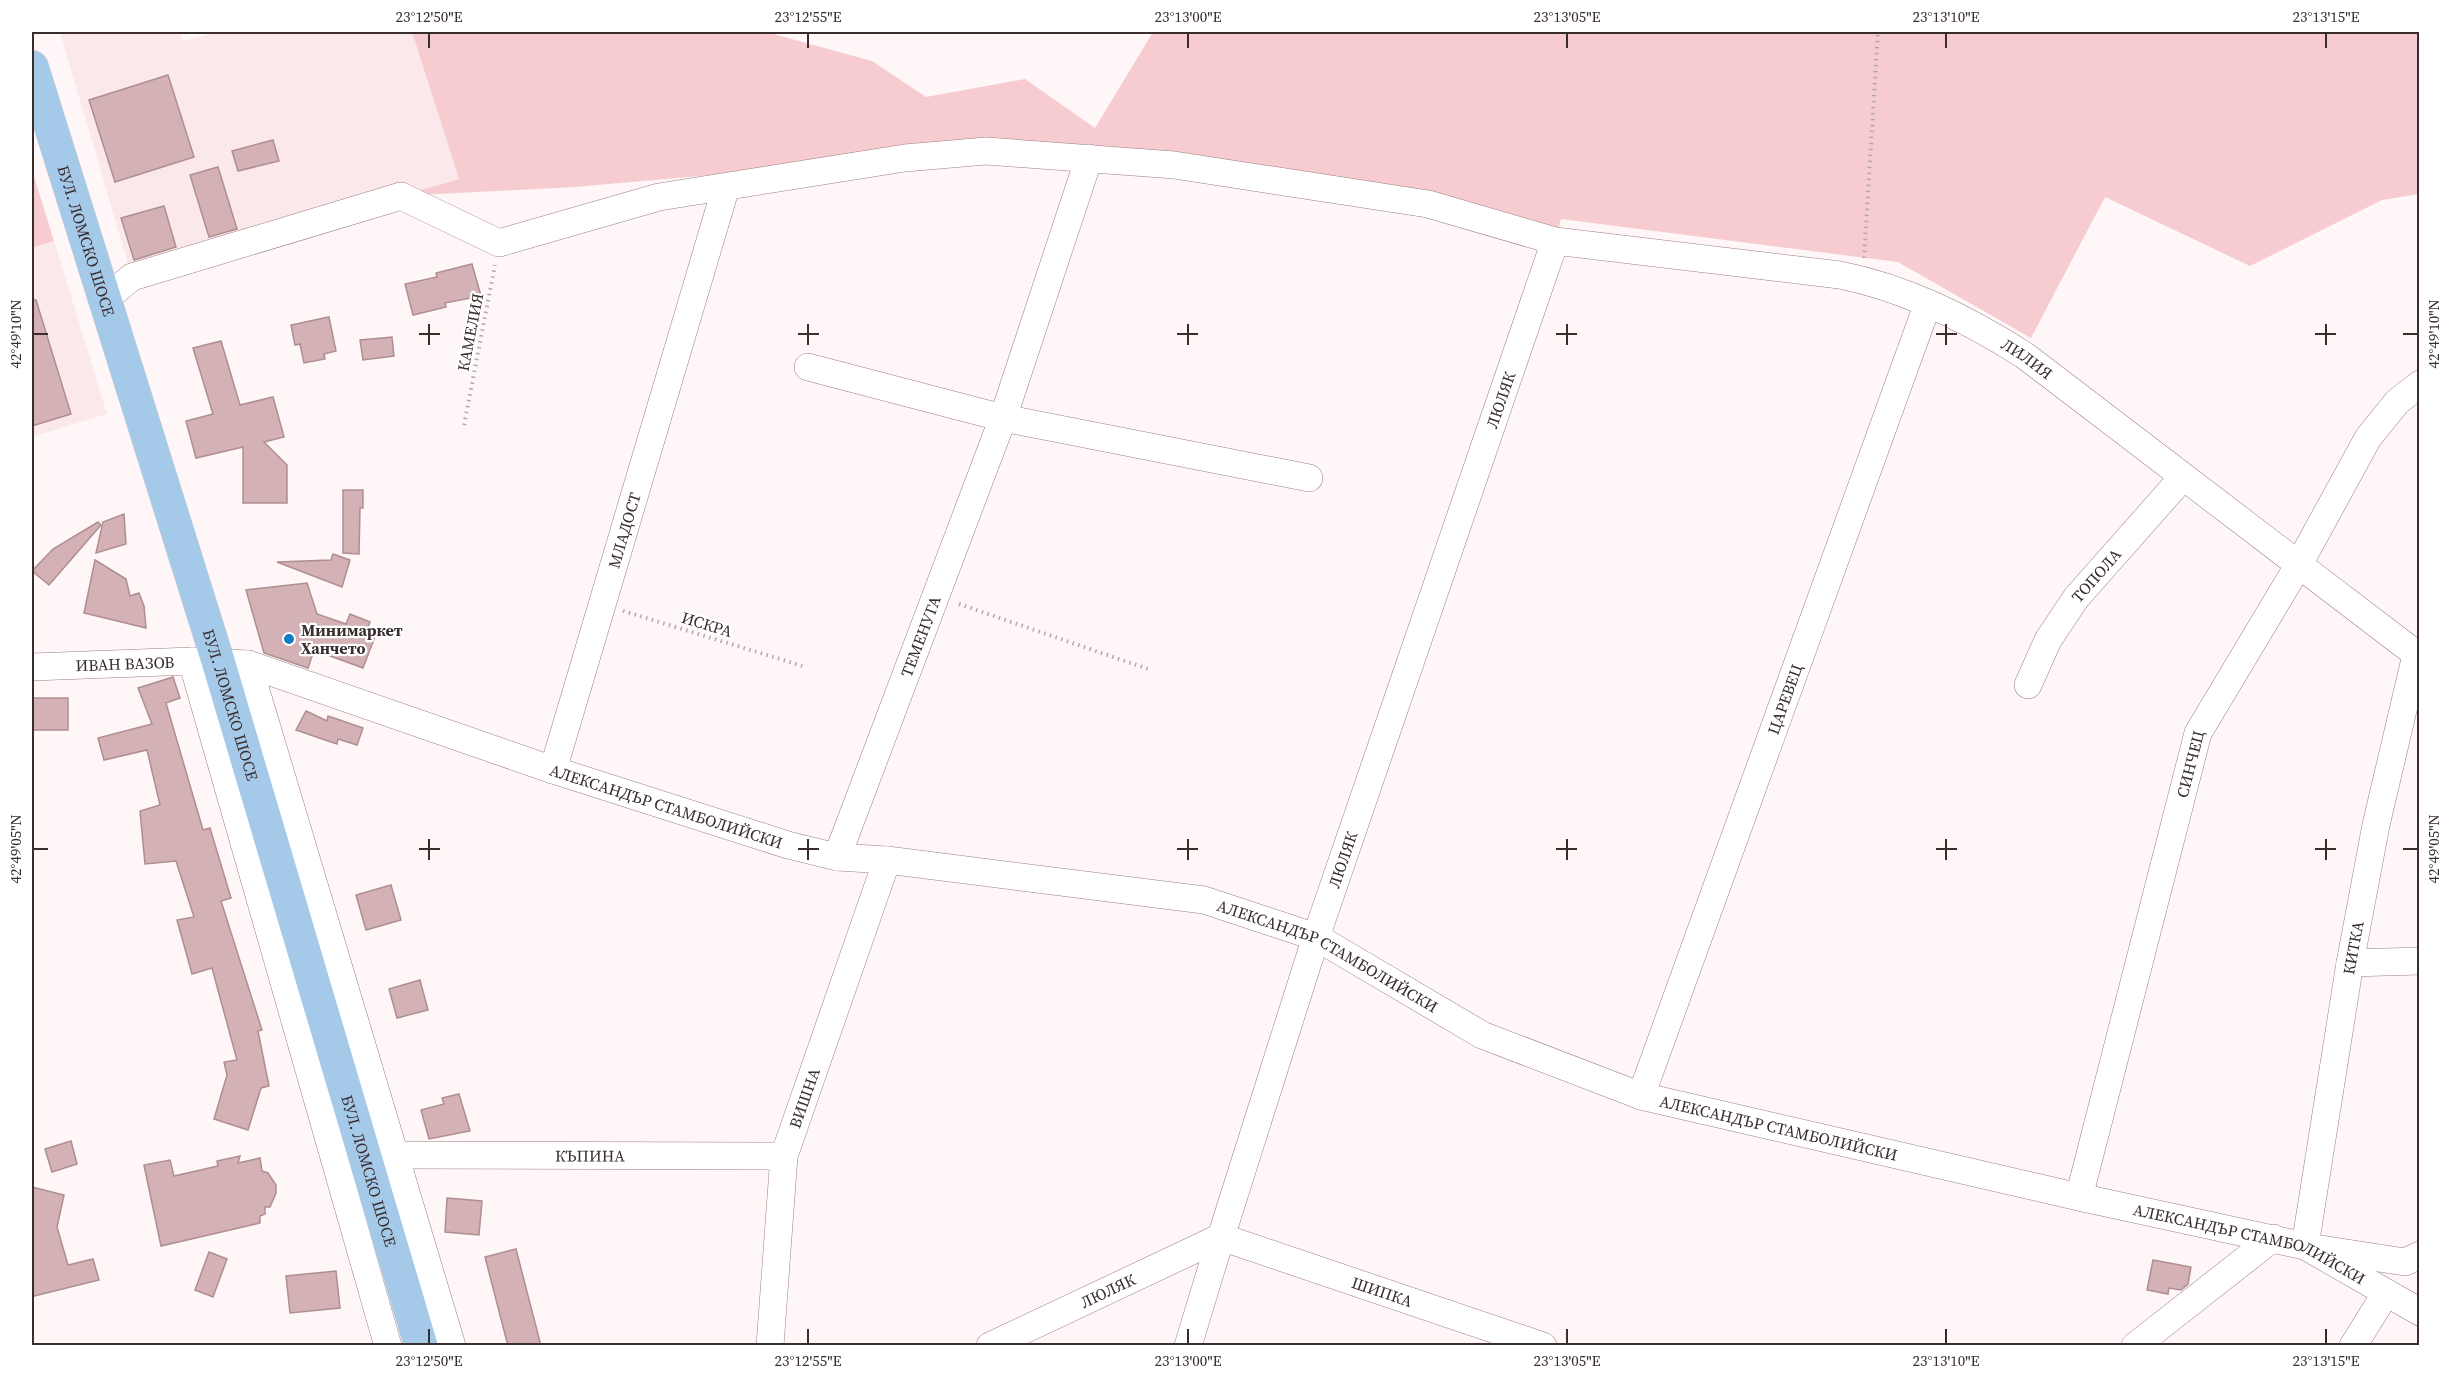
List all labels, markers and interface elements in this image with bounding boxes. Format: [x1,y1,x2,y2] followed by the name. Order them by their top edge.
[395,6,463,27] text: 23°12'50"E
[774,6,842,27] text: 23°12'55"E
[1154,6,1222,27] text: 23°13'00"E
[1533,6,1601,27] text: 23°13'05"E
[1912,6,1980,27] text: 23°13'10"E
[2292,6,2360,27] text: 23°13'15"E
[52,162,120,319] street label: БУЛ. ЛОМСКО ШОСЕ
[452,291,488,373] street label: КАМЕЛИЯ
[5,299,26,369] text: 42°49'10"N
[2423,299,2444,369] text: 42°49'10"N
[1997,333,2057,384] street label: ЛИЛИЯ
[1481,368,1521,431] street label: ЛЮЛЯК
[602,489,646,571] street label: МЛАДОСТ
[2066,543,2126,607] street label: ТОПОЛА
[895,592,946,680] street label: ТЕМЕНУГА
[679,606,735,642] street label: ИСКРА
[301,619,403,659] place label: Минимаркет Ханчето
[198,626,264,784] street label: БУЛ. ЛОМСКО ШОСЕ
[282,632,296,646] marker: Минимаркет Ханчето
[75,651,175,676] street label: ИВАН ВАЗОВ
[1762,661,1807,737] street label: ЦАРЕВЕЦ
[2171,728,2209,800] street label: СИНЧЕЦ
[547,759,786,854] street label: АЛЕКСАНДЪР СТАМБОЛИЙСКИ
[5,814,26,884] text: 42°49'05"N
[2423,814,2444,884] text: 42°49'05"N
[1323,828,1363,891] street label: ЛЮЛЯК
[1214,894,1442,1018] street label: АЛЕКСАНДЪР СТАМБОЛИЙСКИ
[2337,919,2369,976] street label: КИТКА
[784,1064,825,1131] street label: ВИШНА
[1657,1090,1900,1166] street label: АЛЕКСАНДЪР СТАМБОЛИЙСКИ
[336,1092,402,1249] street label: БУЛ. ЛОМСКО ШОСЕ
[555,1144,625,1167] street label: КЪПИНА
[2131,1198,2370,1290] street label: АЛЕКСАНДЪР СТАМБОЛИЙСКИ
[1076,1268,1139,1313] street label: ЛЮЛЯК
[1349,1271,1416,1312] street label: ШИПКА
[395,1350,463,1371] text: 23°12'50"E
[774,1350,842,1371] text: 23°12'55"E
[1154,1350,1222,1371] text: 23°13'00"E
[1533,1350,1601,1371] text: 23°13'05"E
[1912,1350,1980,1371] text: 23°13'10"E
[2292,1350,2360,1371] text: 23°13'15"E

